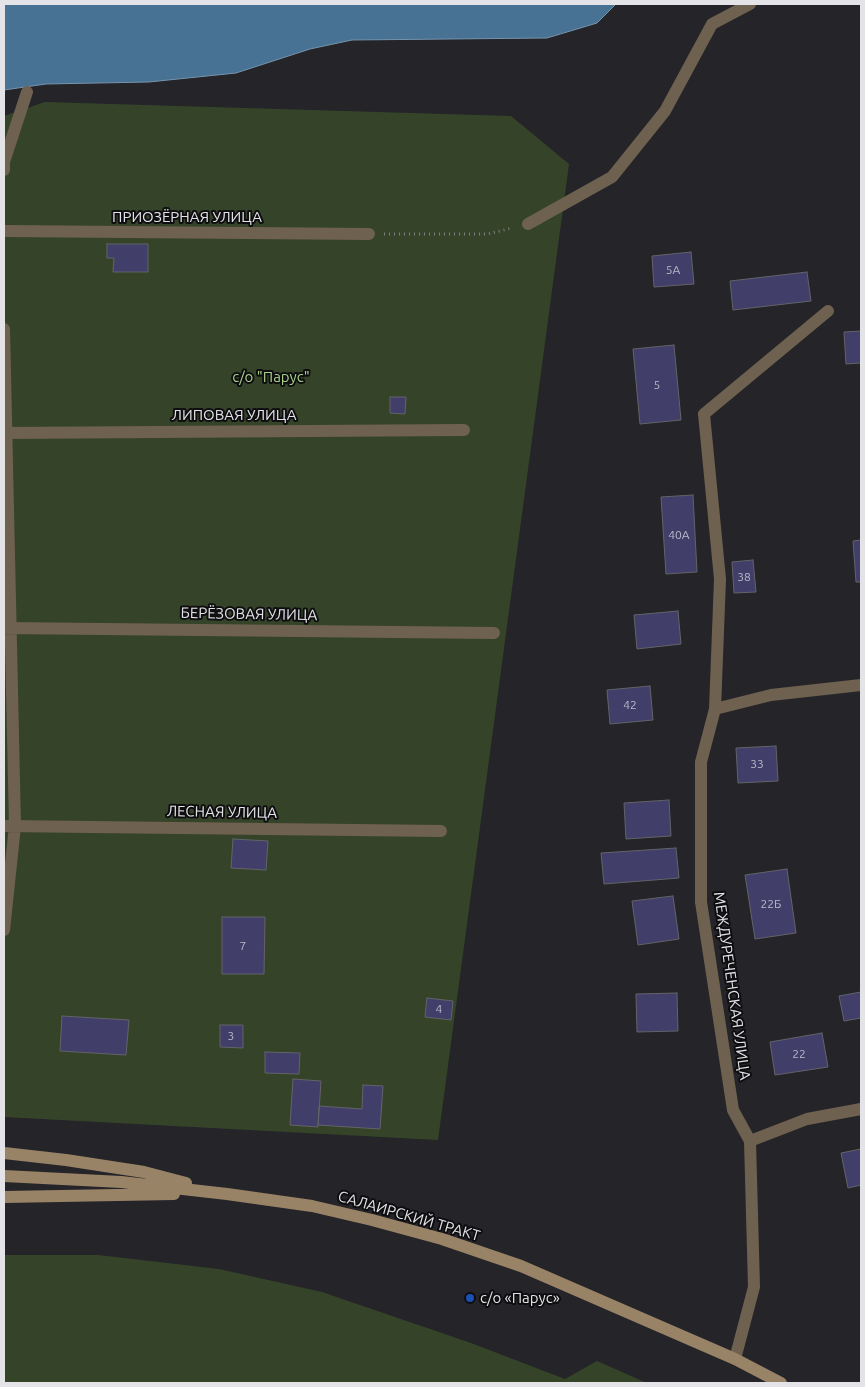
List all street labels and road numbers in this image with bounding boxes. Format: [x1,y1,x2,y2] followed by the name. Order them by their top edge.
[112,208,262,226] street label: ПРИОЗЁРНАЯ УЛИЦА
[172,406,296,424] street label: ЛИПОВАЯ УЛИЦА
[180,604,318,624] street label: БЕРЁЗОВАЯ УЛИЦА
[167,802,277,822] street label: ЛЕСНАЯ УЛИЦА
[710,891,754,1081] street label: МЕЖДУРЕЧЕНСКАЯ УЛИЦА
[336,1187,482,1245] street label: САЛАИРСКИЙ ТРАКТ

